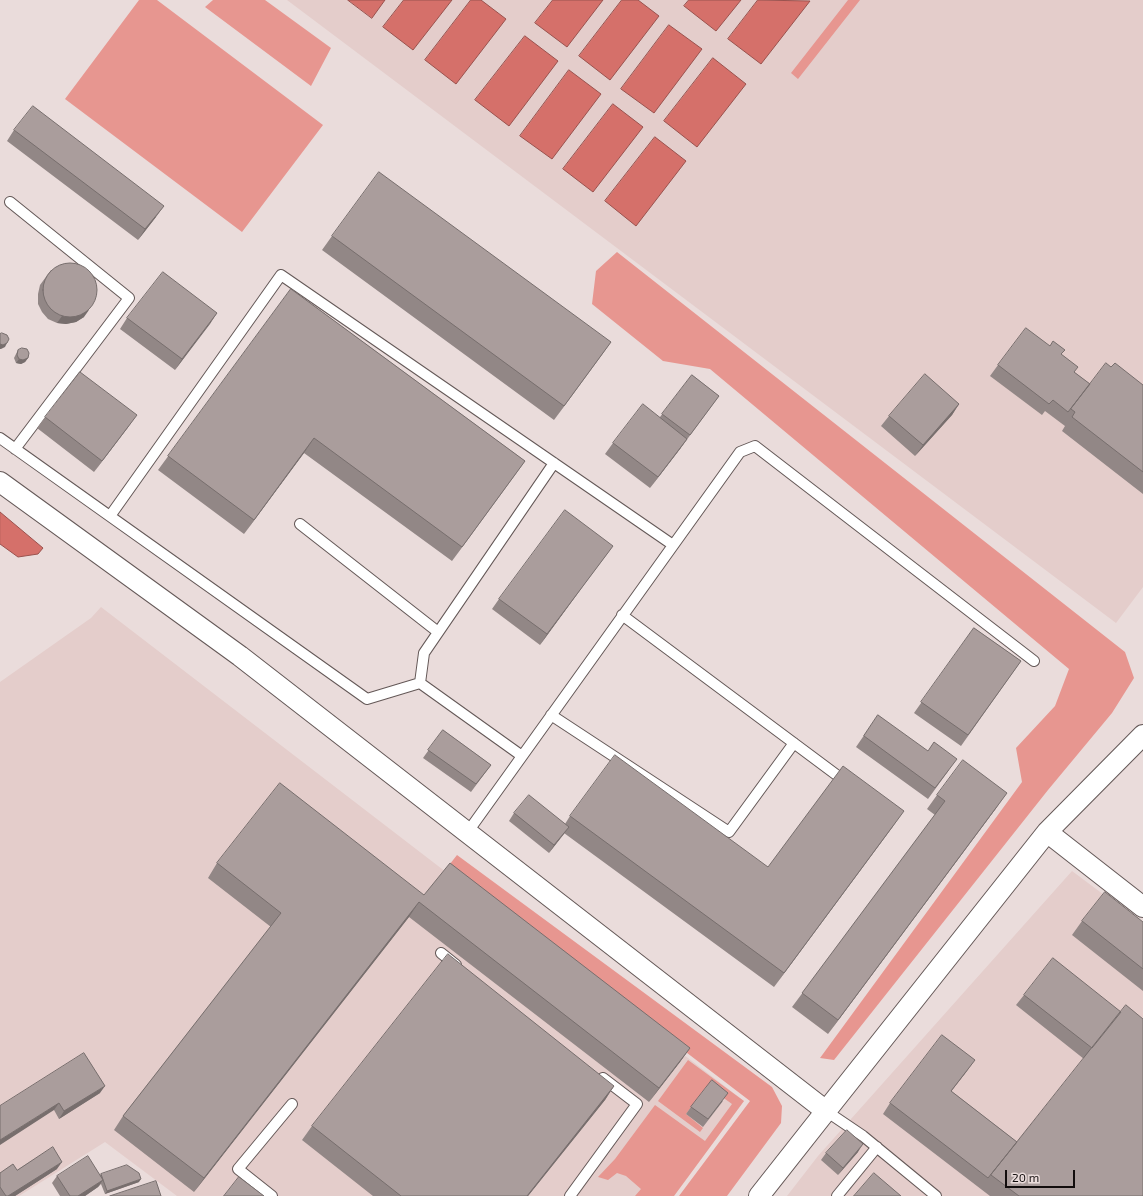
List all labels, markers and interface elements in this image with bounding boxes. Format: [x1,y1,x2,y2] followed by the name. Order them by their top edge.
[1007,1162,1077,1188] scale bar
[1012,1170,1039,1184] text: 20 m

